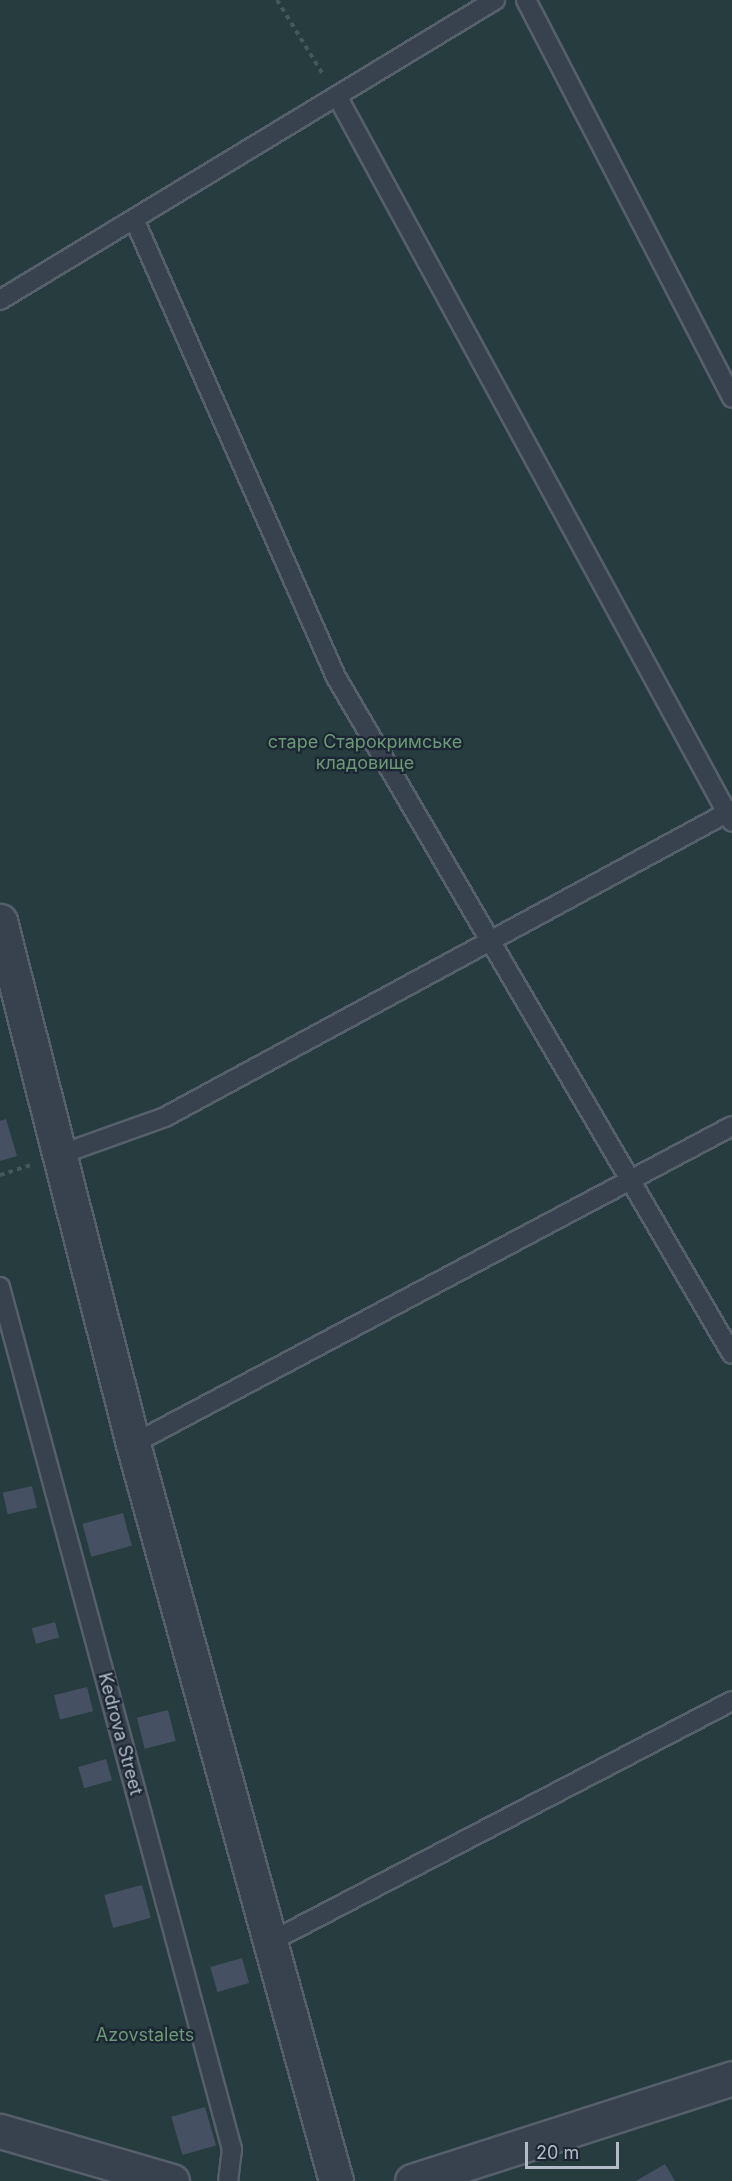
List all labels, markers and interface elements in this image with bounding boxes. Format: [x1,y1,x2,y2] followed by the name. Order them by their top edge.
[268,732,462,774] park label: старе Старокримське кладовище
[93,1670,147,1798] street label: Kedrova Street
[96,2024,194,2046] park label: Azovstalets
[528,2130,622,2168] scale bar
[536,2142,579,2163] text: 20 m

